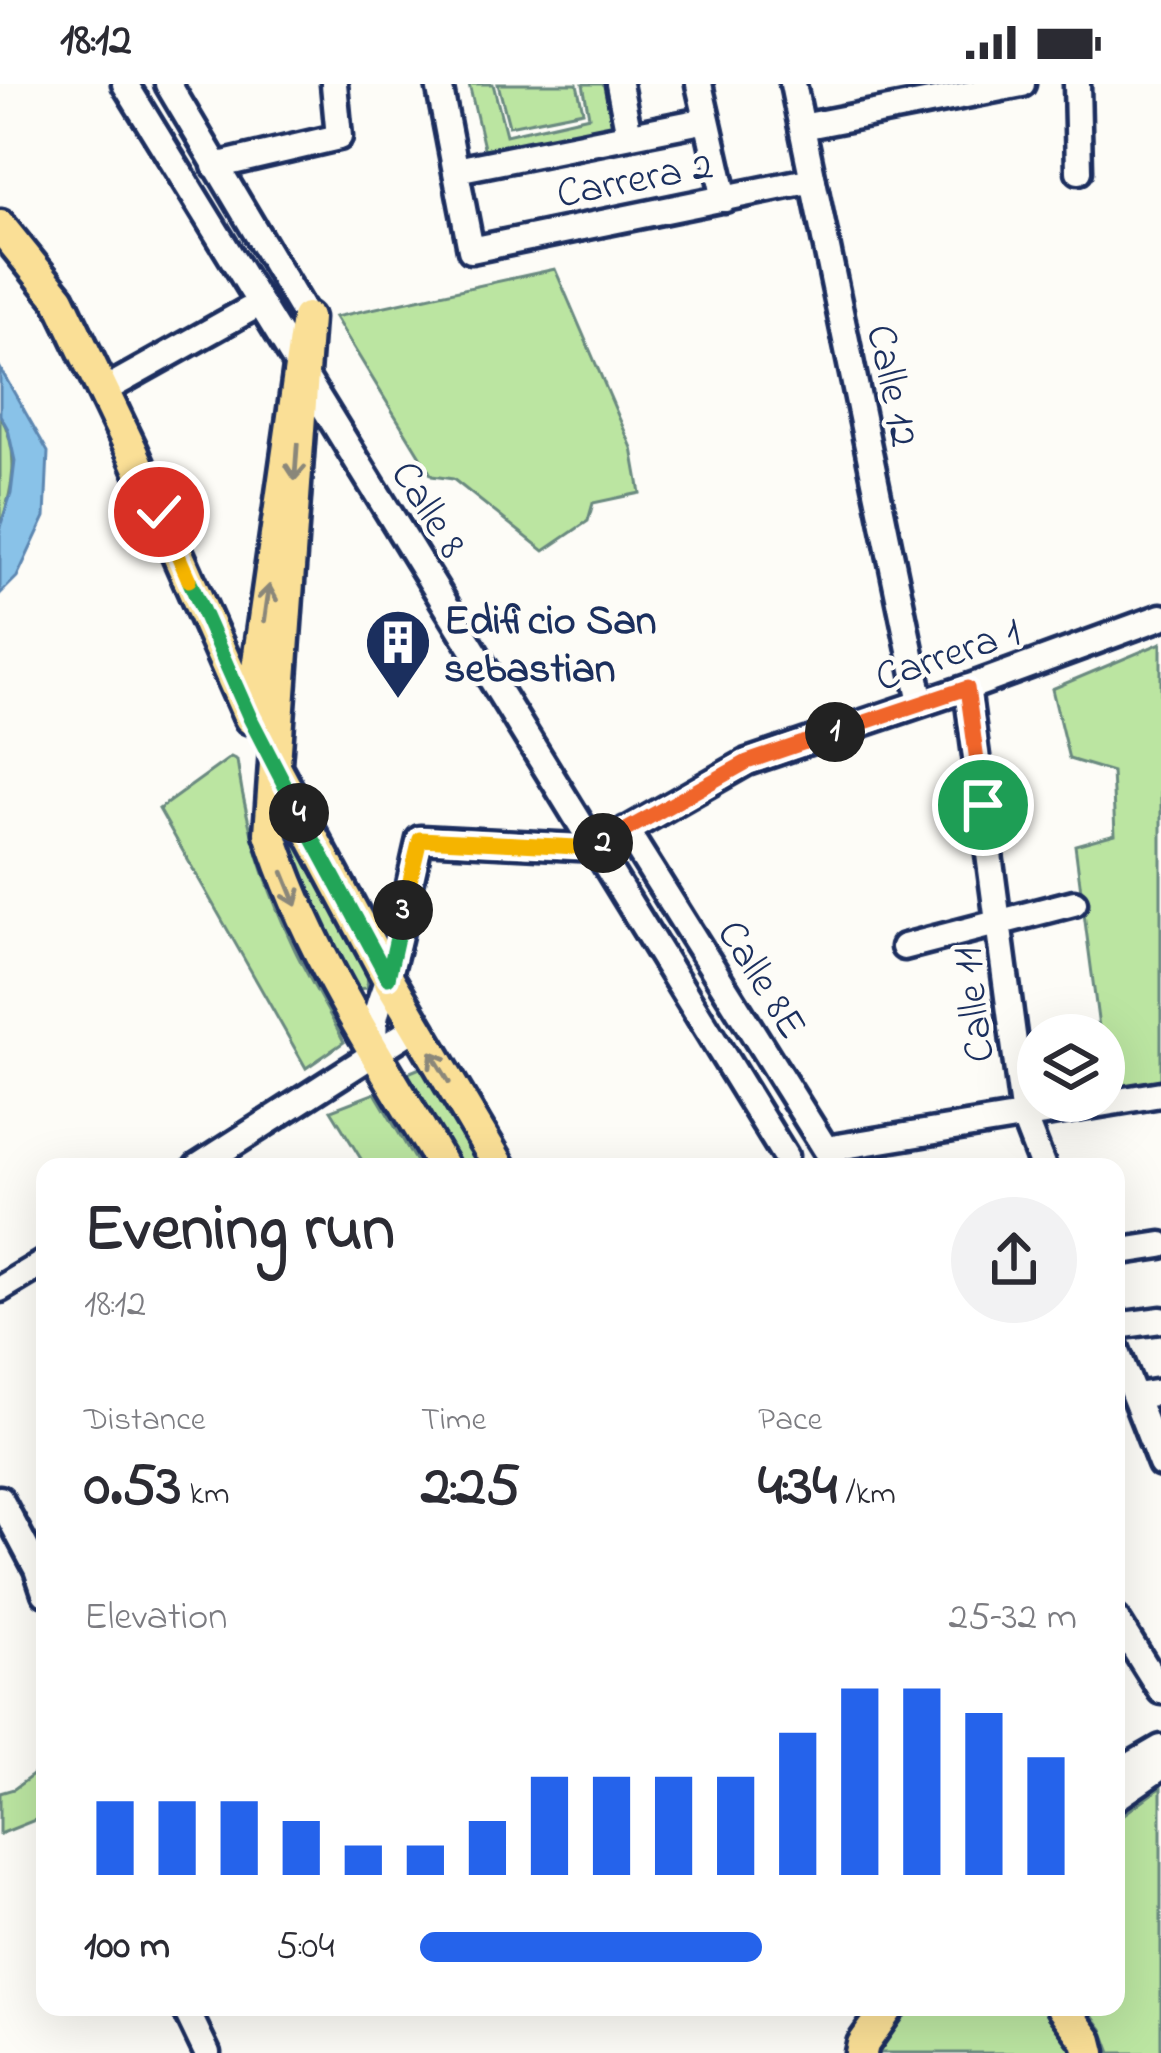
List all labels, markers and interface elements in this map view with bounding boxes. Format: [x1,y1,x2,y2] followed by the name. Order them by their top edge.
[60,9,132,75] text: 18:12
[552,136,718,226] street label: Carrera 2
[848,319,933,453] street label: Calle 12
[285,442,308,481] one-way arrow
[374,450,481,571] street label: Calle 8
[108,461,210,563] pin
[126,479,192,545] icon: check
[256,584,279,623] one-way arrow
[444,592,657,701] place label: Edificio San sebastian
[868,603,1029,710] street label: Carrera 1
[363,607,433,701] building icon: Edificio San sebastian
[805,702,865,762] pin: 1
[830,708,840,756] text: 1
[932,754,1034,856] pin
[950,772,1016,838] icon: arrive
[269,783,329,843] pin: 4
[292,789,306,837] text: 4
[573,813,633,873] pin: 2
[595,819,611,867] text: 2
[281,870,302,907] one-way arrow
[373,880,433,940] pin: 3
[396,886,410,934] text: 3
[700,909,821,1052] street label: Calle 8E
[938,943,1013,1066] street label: Calle 11
[1017,1014,1125,1122] map controls
[1017,1014,1125,1122] button: layers
[428,1051,452,1085] one-way arrow
[84,1184,395,1280] text: Evening run
[951,1197,1077,1323] button: share
[84,1277,146,1334] text: 18:12
[84,1397,206,1445] text: Distance
[421,1397,486,1445] text: Time
[758,1397,822,1445] text: Pace
[84,1445,181,1532] text: 0.53
[421,1445,520,1532] text: 2:25
[758,1445,837,1532] text: 4:34
[181,1471,230,1519] text: km
[837,1471,896,1519] text: /km
[84,1590,227,1647] text: Elevation
[949,1590,1077,1647] text: 25–32 m
[84,1919,170,1976] text: 100 m
[276,1919,335,1976] text: 5:04

